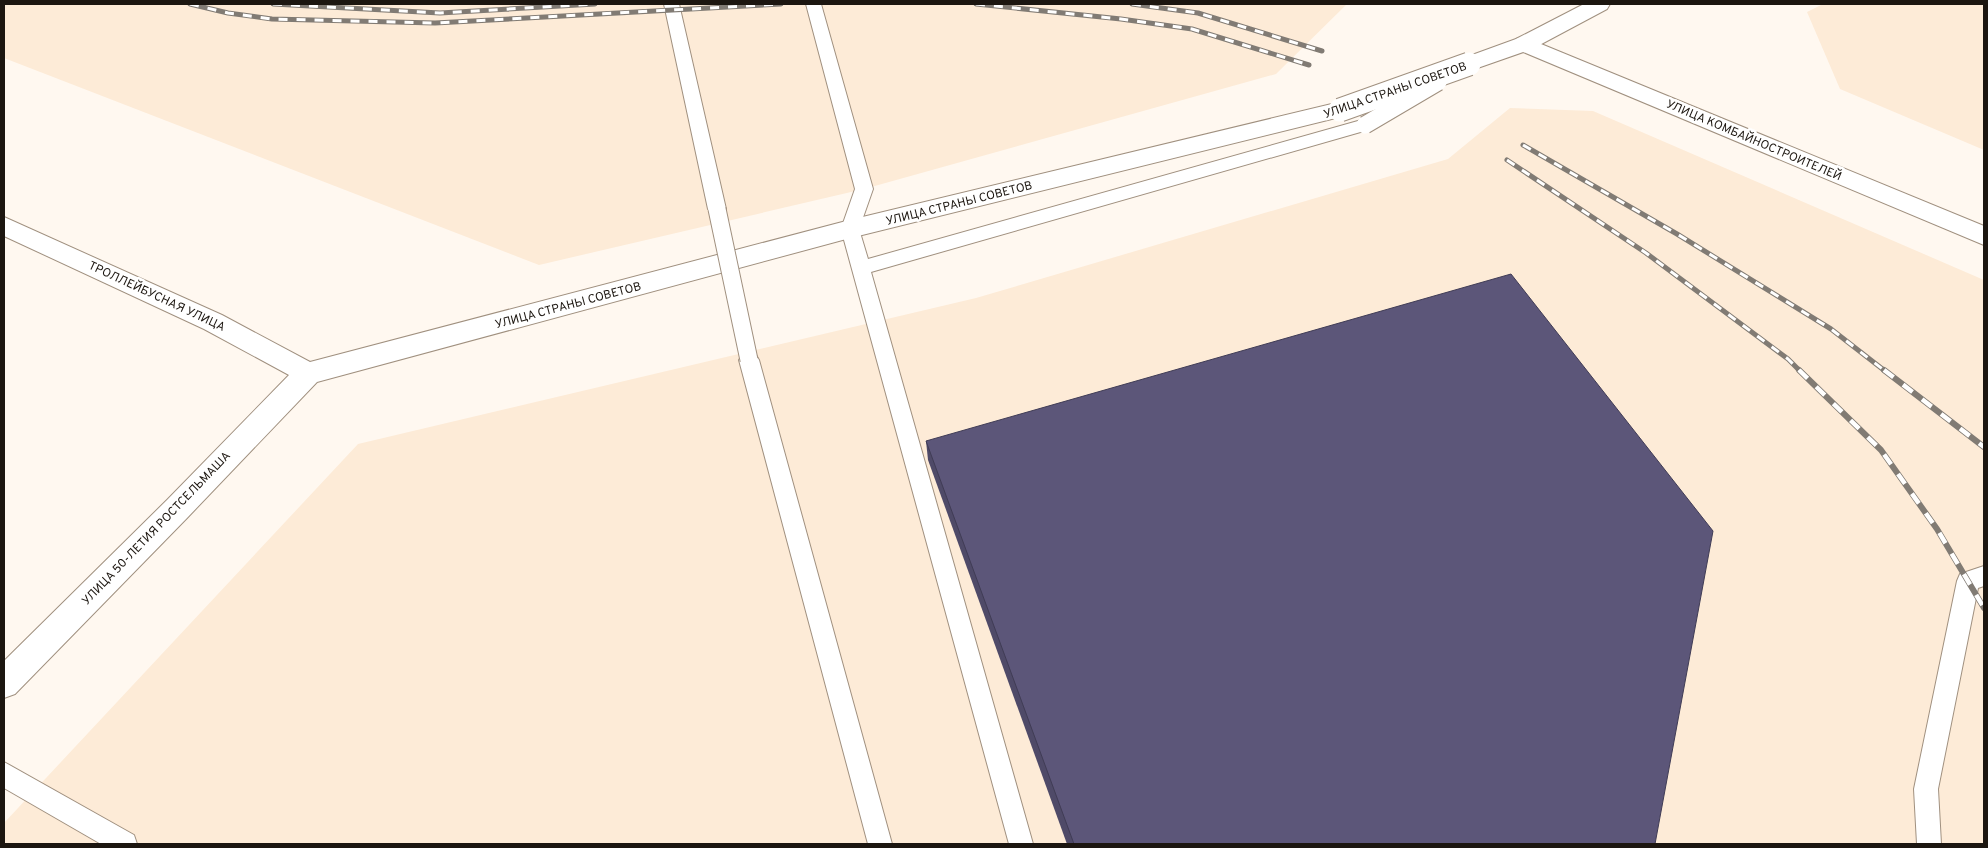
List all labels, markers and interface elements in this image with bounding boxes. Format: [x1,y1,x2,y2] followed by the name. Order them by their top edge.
[1322,59,1469,123] street label: УЛИЦА СТРАНЫ СОВЕТОВ
[1663,97,1844,185] street label: УЛИЦА КОМБАЙНОСТРОИТЕЛЕЙ
[884,178,1034,230] street label: УЛИЦА СТРАНЫ СОВЕТОВ
[86,258,228,336] street label: ТРОЛЛЕЙБУСНАЯ УЛИЦА
[493,279,643,333] street label: УЛИЦА СТРАНЫ СОВЕТОВ
[79,448,235,609] street label: УЛИЦА 50-ЛЕТИЯ РОСТСЕЛЬМАША

